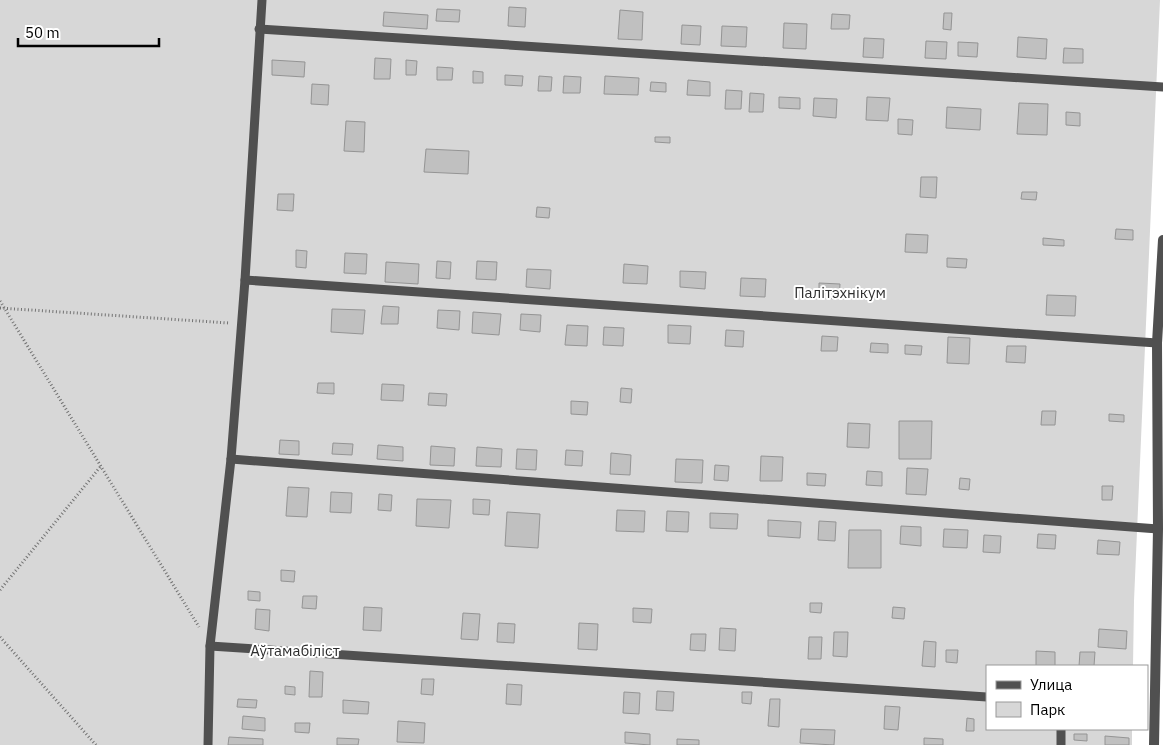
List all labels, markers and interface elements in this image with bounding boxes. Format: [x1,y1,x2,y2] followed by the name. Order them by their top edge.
[18,15,159,47] scale bar
[25,23,60,42] text: 50 m
[794,283,886,302] park label: Палітэхнікум
[250,641,340,660] park label: Аўтамабіліст
[986,665,1148,730] legend
[1030,675,1072,694] text: Улица
[1030,700,1065,719] text: Парк

